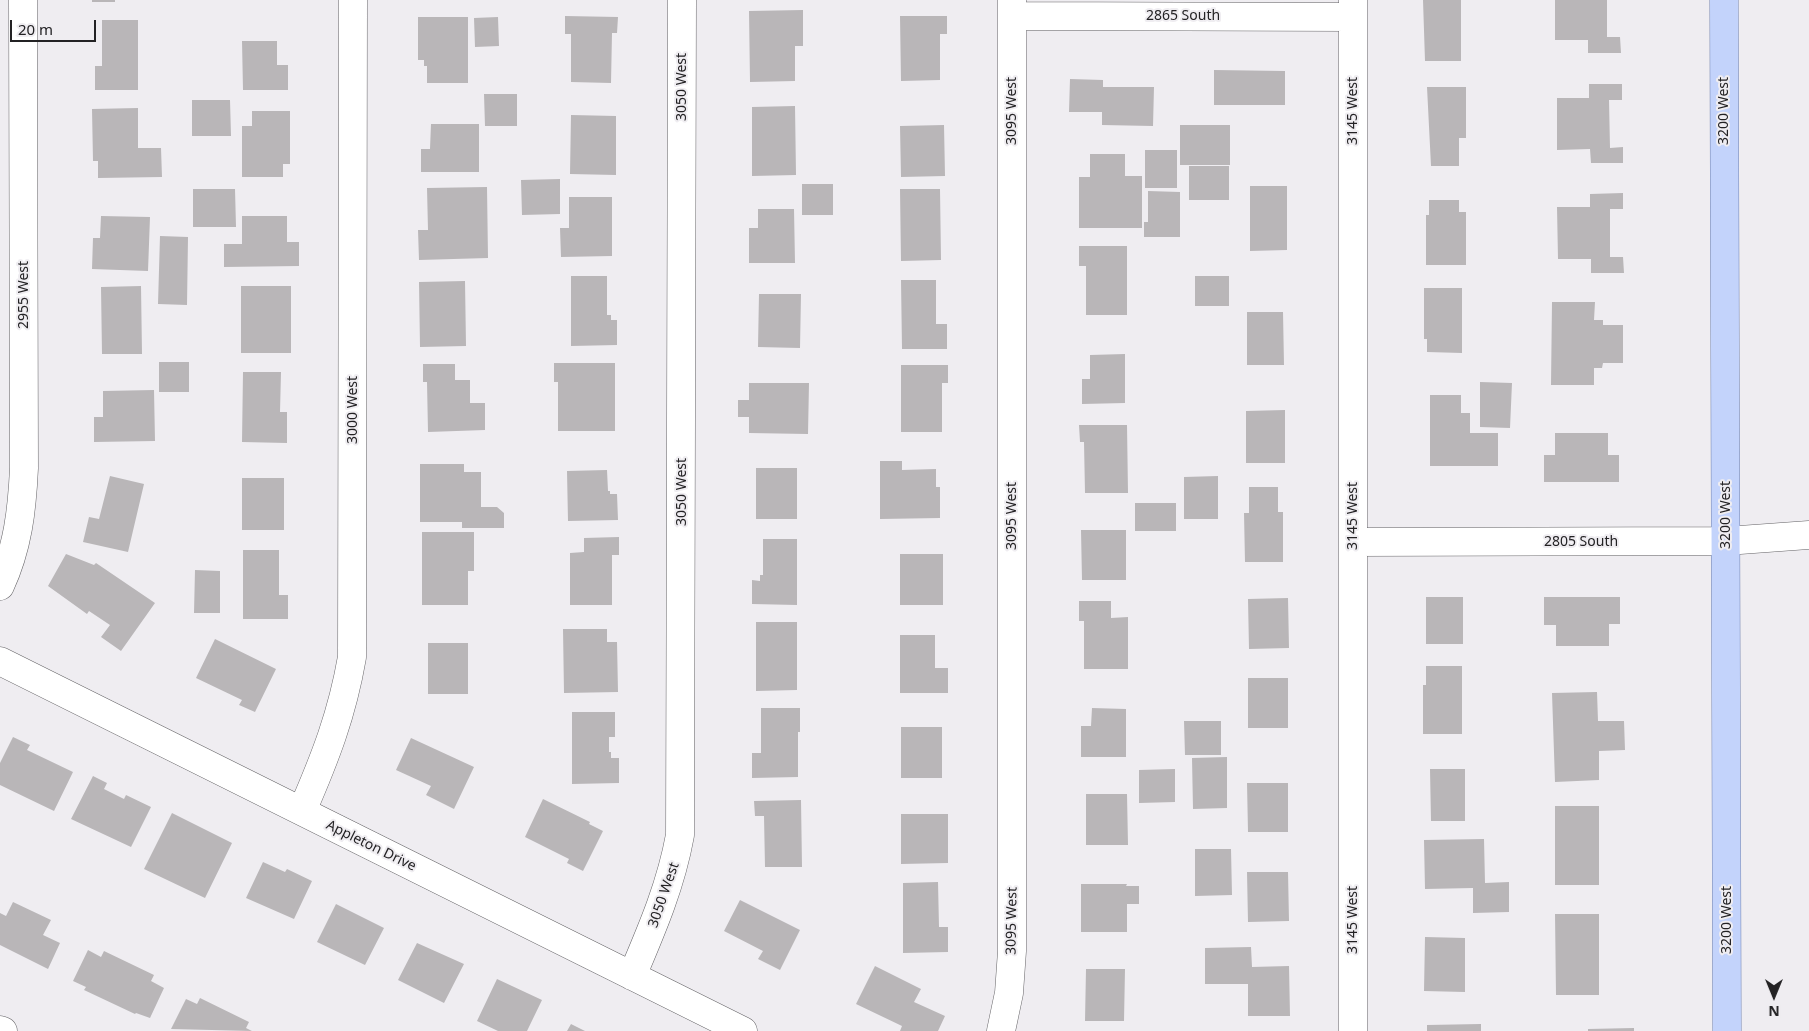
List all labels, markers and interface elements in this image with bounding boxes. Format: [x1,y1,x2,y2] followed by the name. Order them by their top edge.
[1146,8,1220,24] street label: 2865 South
[12,10,99,42] scale bar
[18,19,53,39] text: 20 m
[674,53,690,121] street label: 3050 West
[1004,77,1020,145] street label: 3095 West
[1345,77,1361,145] street label: 3145 West
[1716,77,1732,145] street label: 3200 West
[16,261,32,329] street label: 2955 West
[345,376,361,444] street label: 3000 West
[674,458,690,526] street label: 3050 West
[1718,481,1734,549] street label: 3200 West
[1004,482,1020,550] street label: 3095 West
[1345,482,1361,550] street label: 3145 West
[1544,534,1618,550] street label: 2805 South
[323,817,419,875] street label: Appleton Drive
[645,860,683,930] street label: 3050 West
[1345,886,1361,954] street label: 3145 West
[1719,886,1735,954] street label: 3200 West
[1003,887,1021,955] street label: 3095 West
[1749,971,1799,1021] north arrow
[1768,1002,1780,1021] text: N

